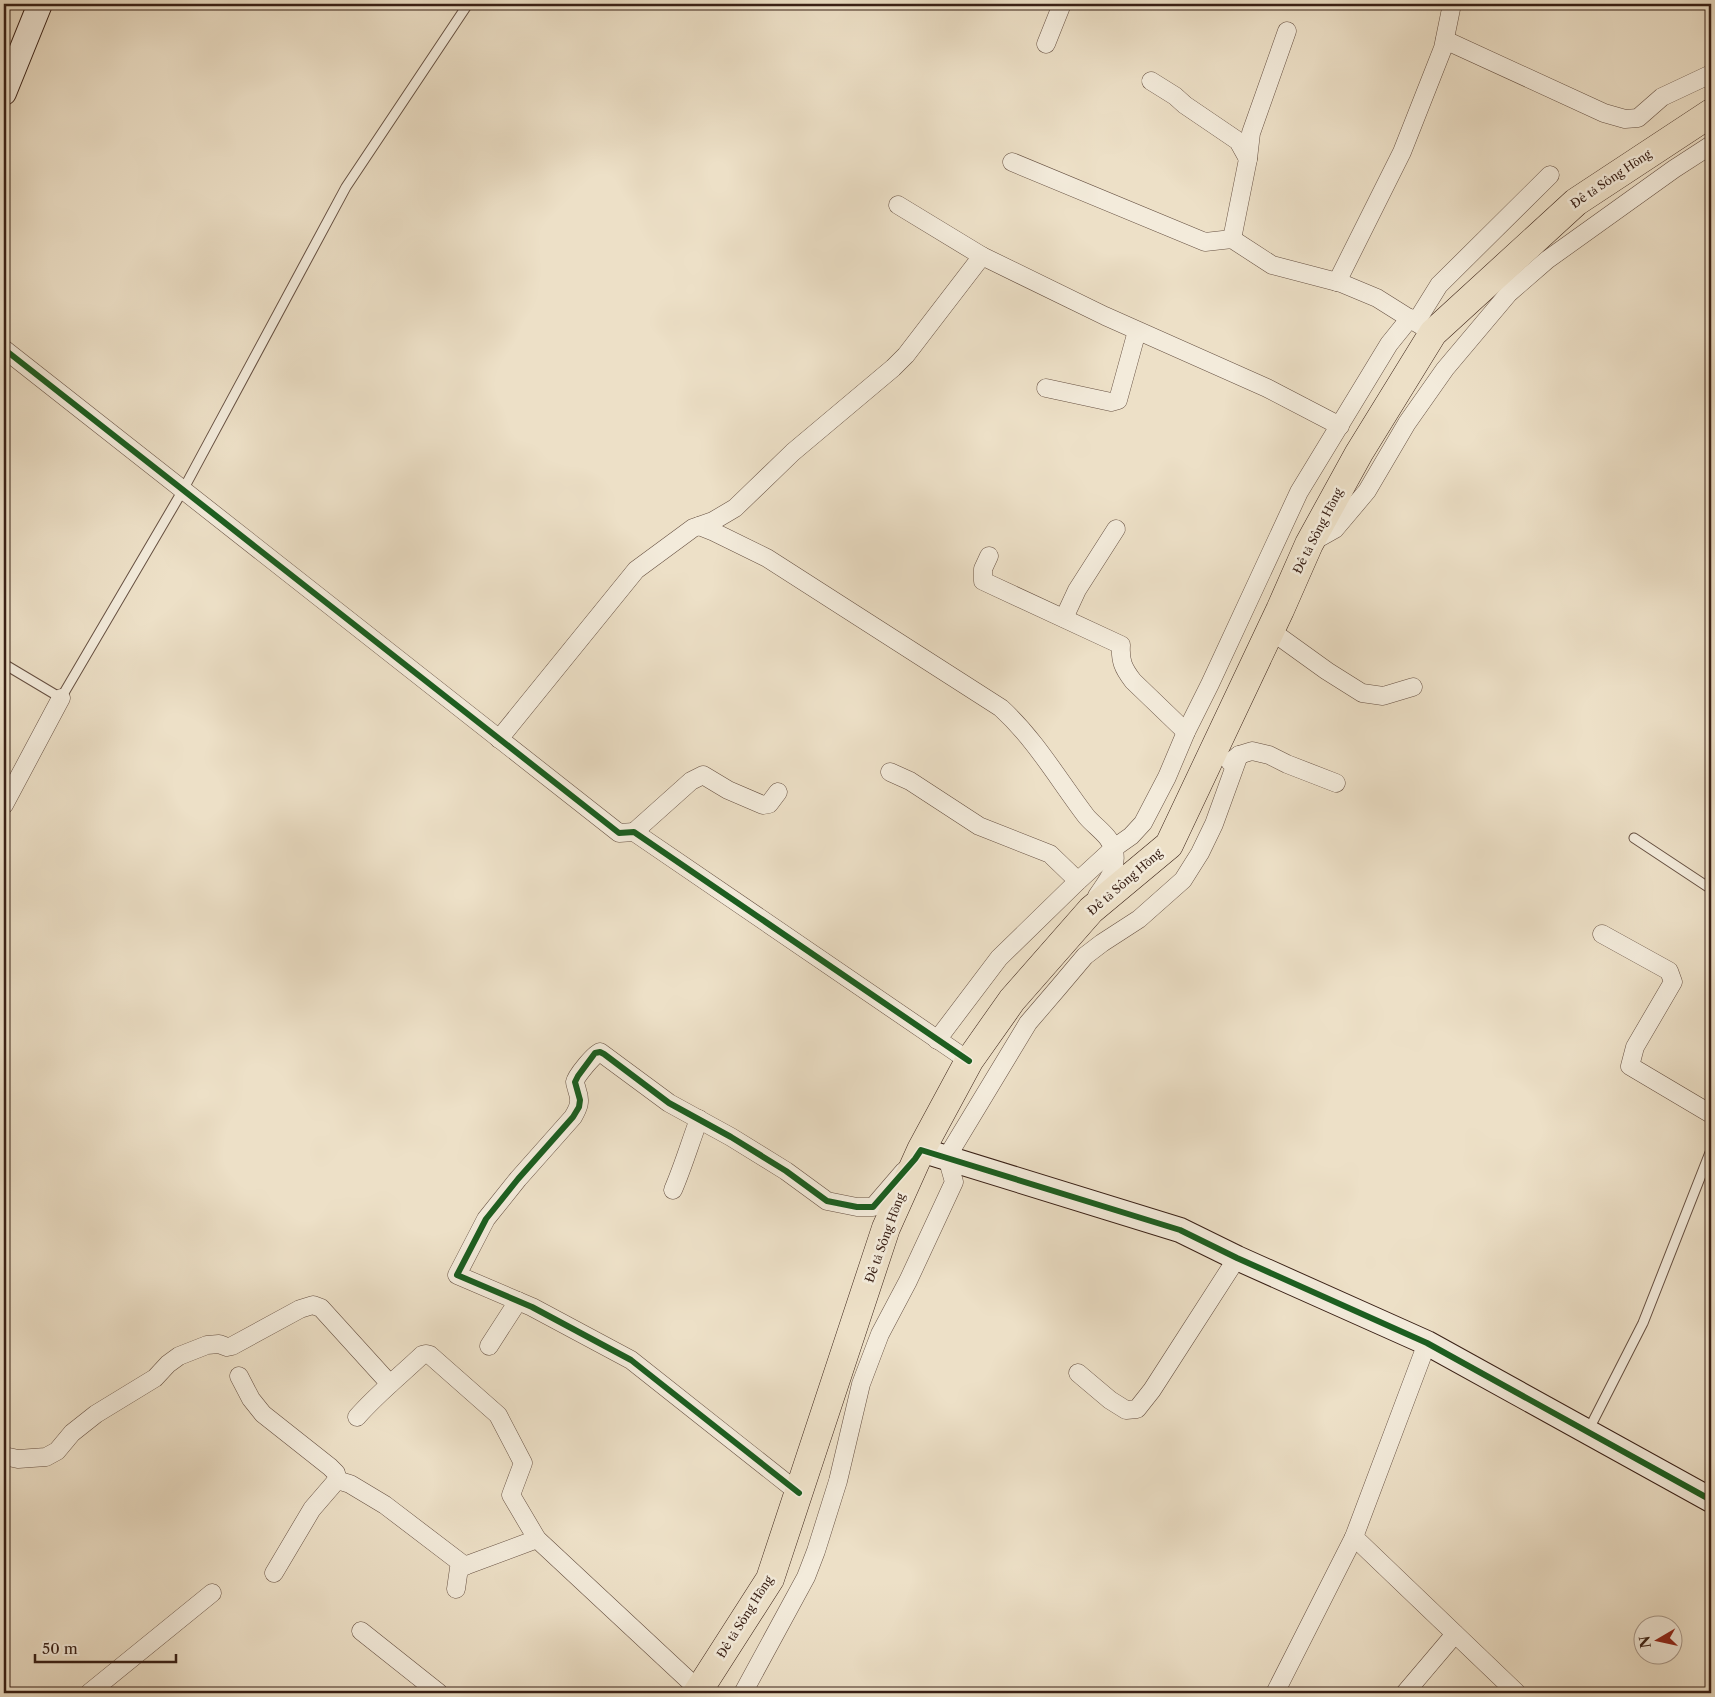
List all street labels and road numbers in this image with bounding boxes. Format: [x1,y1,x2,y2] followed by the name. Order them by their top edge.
[1568,146,1654,211] street label: Đê tả Sông Hồng
[1290,485,1346,576] street label: Đê tả Sông Hồng
[1084,845,1166,918] street label: Đê tả Sông Hồng
[861,1190,908,1285] street label: Đê tả Sông Hồng
[713,1572,776,1661] street label: Đê tả Sông Hồng

